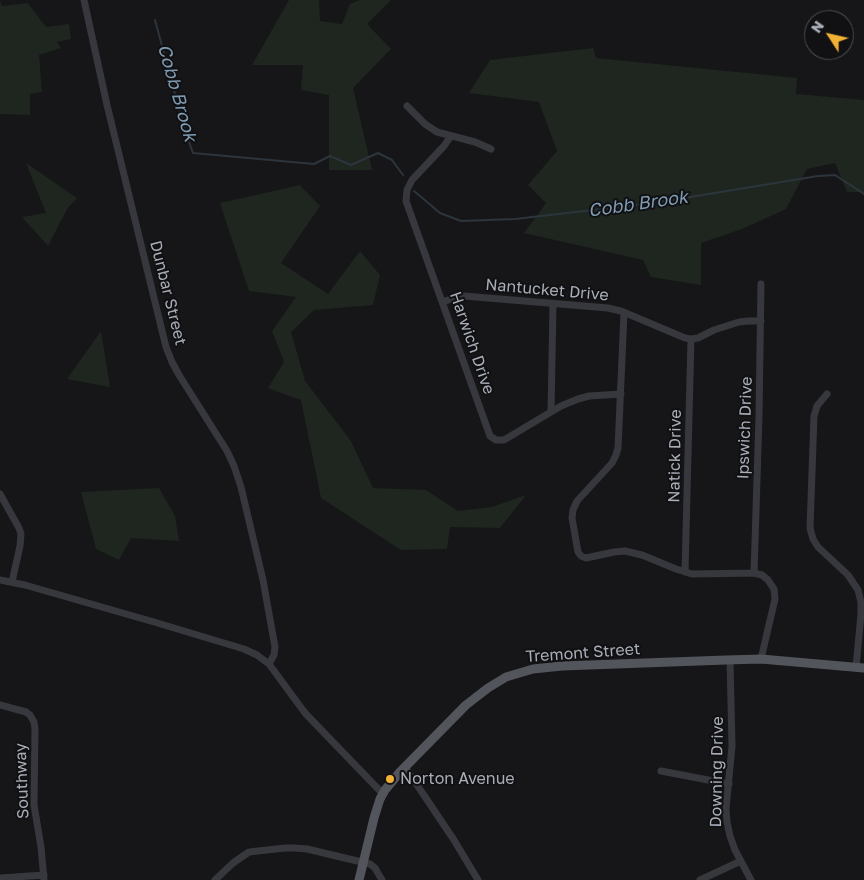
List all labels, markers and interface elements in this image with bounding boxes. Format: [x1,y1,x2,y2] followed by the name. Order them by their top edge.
[804,10,854,60] north arrow
[807,17,827,36] text: N
[153,42,201,144] water label: Cobb Brook
[587,186,689,222] water label: Cobb Brook
[146,239,190,347] street label: Dunbar Street
[485,275,609,305] street label: Nantucket Drive
[445,289,499,397] street label: Harwich Drive
[734,376,756,480] street label: Ipswich Drive
[665,409,685,503] street label: Natick Drive
[525,639,641,667] street label: Tremont Street
[706,716,728,828] street label: Downing Drive
[11,743,33,819] street label: Southway
[400,769,515,789] place label: Norton Avenue
[384,773,396,785] marker: Norton Avenue

